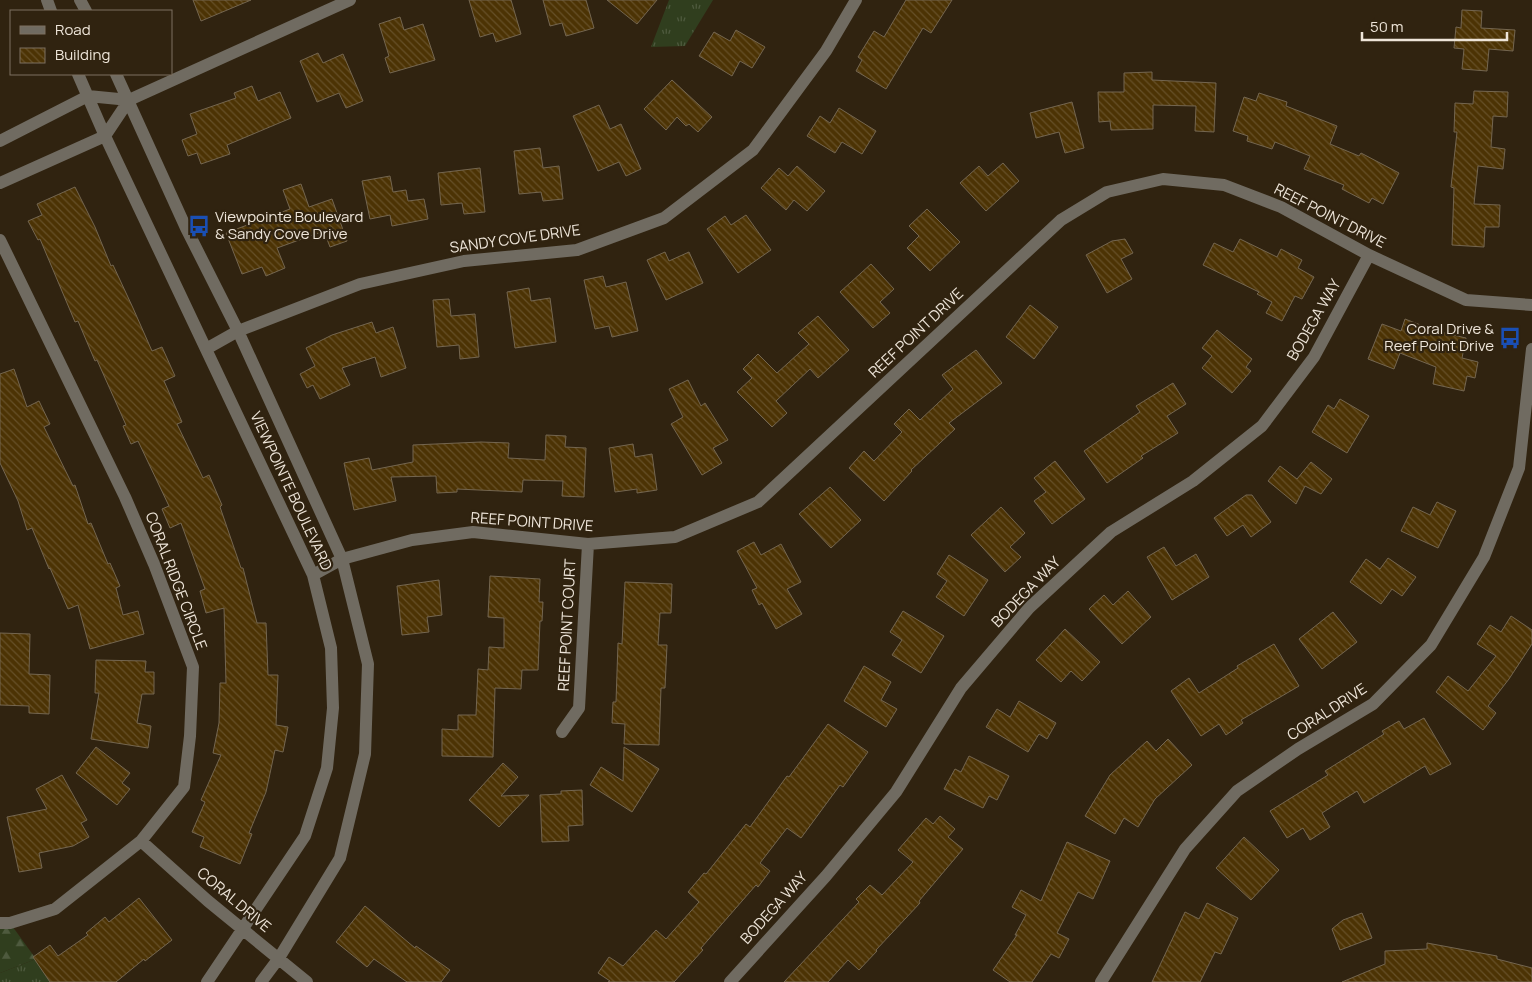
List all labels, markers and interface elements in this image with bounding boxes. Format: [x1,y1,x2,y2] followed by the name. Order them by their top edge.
[10,10,172,75] legend
[1362,10,1507,42] scale bar
[1370,16,1404,37] text: 50 m
[55,19,91,40] text: Road
[55,44,110,65] text: Building
[1271,178,1390,253] street label: REEF POINT DRIVE
[215,206,363,244] place label: Viewpointe Boulevard & Sandy Cove Drive
[186,213,212,239] bus stop icon: Viewpointe Boulevard & Sandy Cove Drive
[448,219,582,258] street label: SANDY COVE DRIVE
[1282,275,1346,364] street label: BODEGA WAY
[864,283,968,382] street label: REEF POINT DRIVE
[1384,318,1494,356] place label: Coral Drive & Reef Point Drive
[1497,325,1523,351] bus stop icon: Coral Drive & Reef Point Drive
[245,408,338,574] street label: VIEWPOINTE BOULEVARD
[470,507,594,536] street label: REEF POINT DRIVE
[140,509,212,653] street label: CORAL RIDGE CIRCLE
[987,551,1065,632] street label: BODEGA WAY
[553,558,580,692] street label: REEF POINT COURT
[1283,678,1371,745] street label: CORAL DRIVE
[193,862,276,937] street label: CORAL DRIVE
[735,866,812,948] street label: BODEGA WAY

